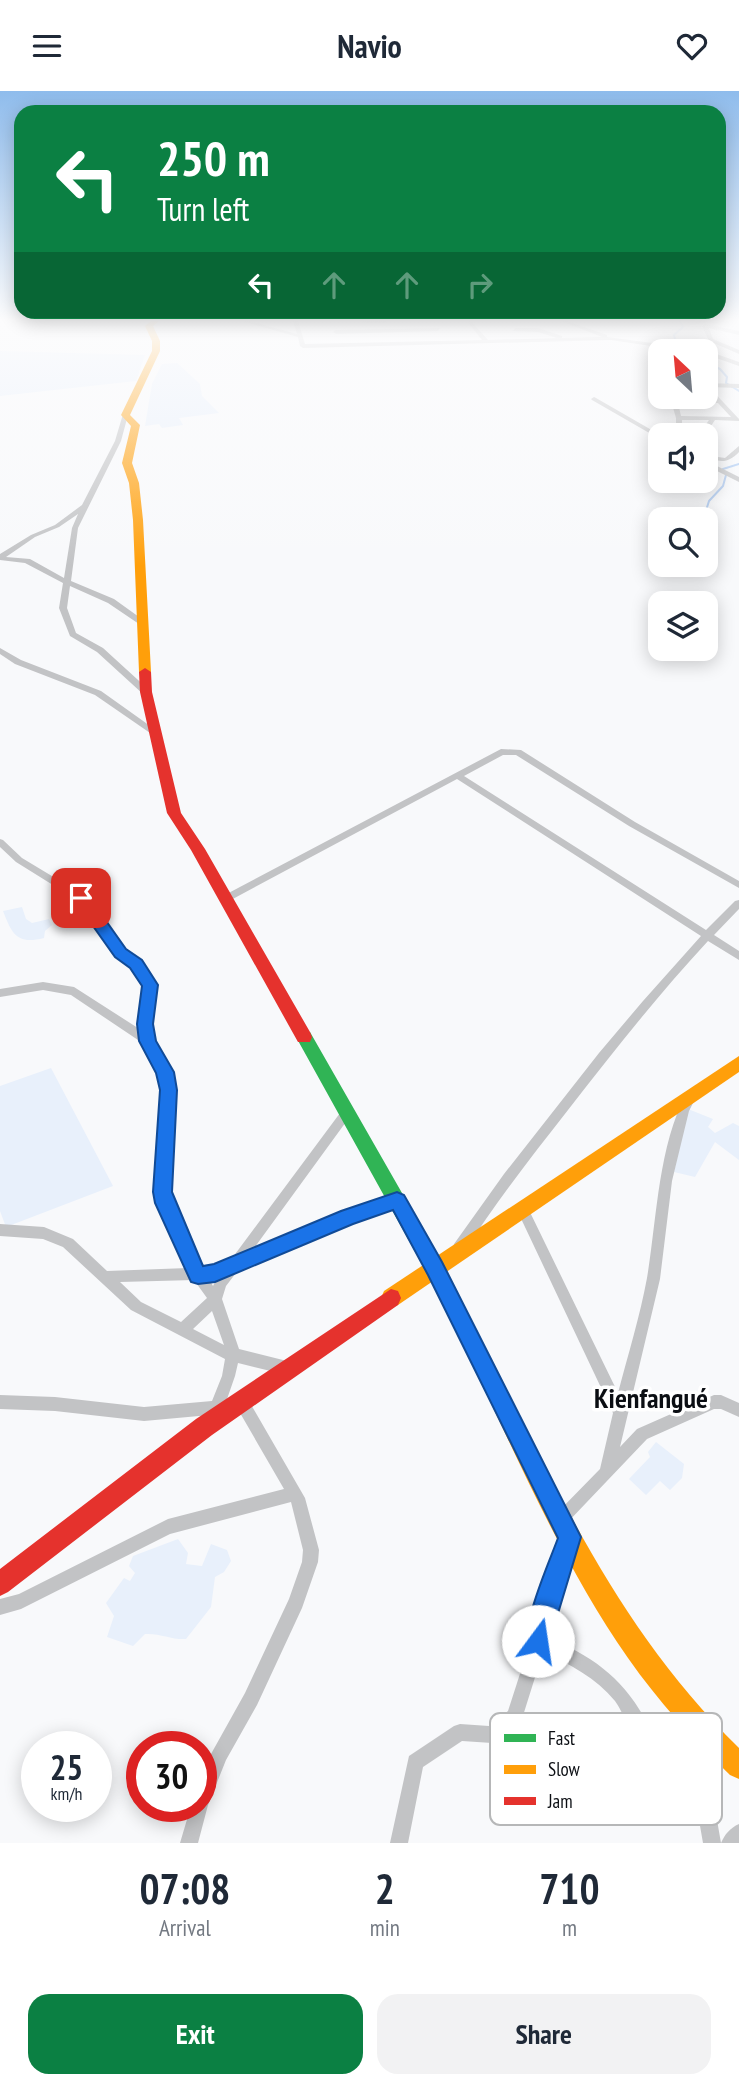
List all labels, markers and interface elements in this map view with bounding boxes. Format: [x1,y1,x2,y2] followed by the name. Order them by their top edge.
[337,25,402,67] text: Navio
[28,27,66,65] icon: menu
[673,27,711,65] icon: heart
[157,126,270,190] text: 250 m
[42,133,133,224] icon: left
[157,188,249,230] text: Turn left
[242,266,280,304] icon: left
[315,266,353,304] icon: ahead
[388,266,426,304] icon: ahead
[461,266,499,304] icon: right
[648,339,718,409] north arrow
[648,339,718,661] map controls
[648,423,718,493] button: sound
[648,507,718,577] button: search
[648,591,718,661] button: layers
[51,868,111,928] pin
[62,879,100,917] icon: arrive
[594,1379,708,1416] district label: Kienfangué
[501,1604,575,1678] position arrow
[490,1713,722,1825] legend
[548,1726,576,1750] text: Fast
[126,1731,217,1822] speed limit sign: 30
[50,1744,83,1790] text: 25
[548,1757,581,1781] text: Slow
[51,1782,82,1805] text: km/h
[547,1789,573,1813] text: Jam
[139,1861,230,1916] text: 07:08
[375,1861,395,1916] text: 2
[539,1861,600,1916] text: 710
[159,1913,211,1942] text: Arrival
[370,1913,400,1942] text: min
[562,1913,577,1942] text: m
[28,1994,363,2074] button: Exit
[377,1994,711,2074] button: Share

